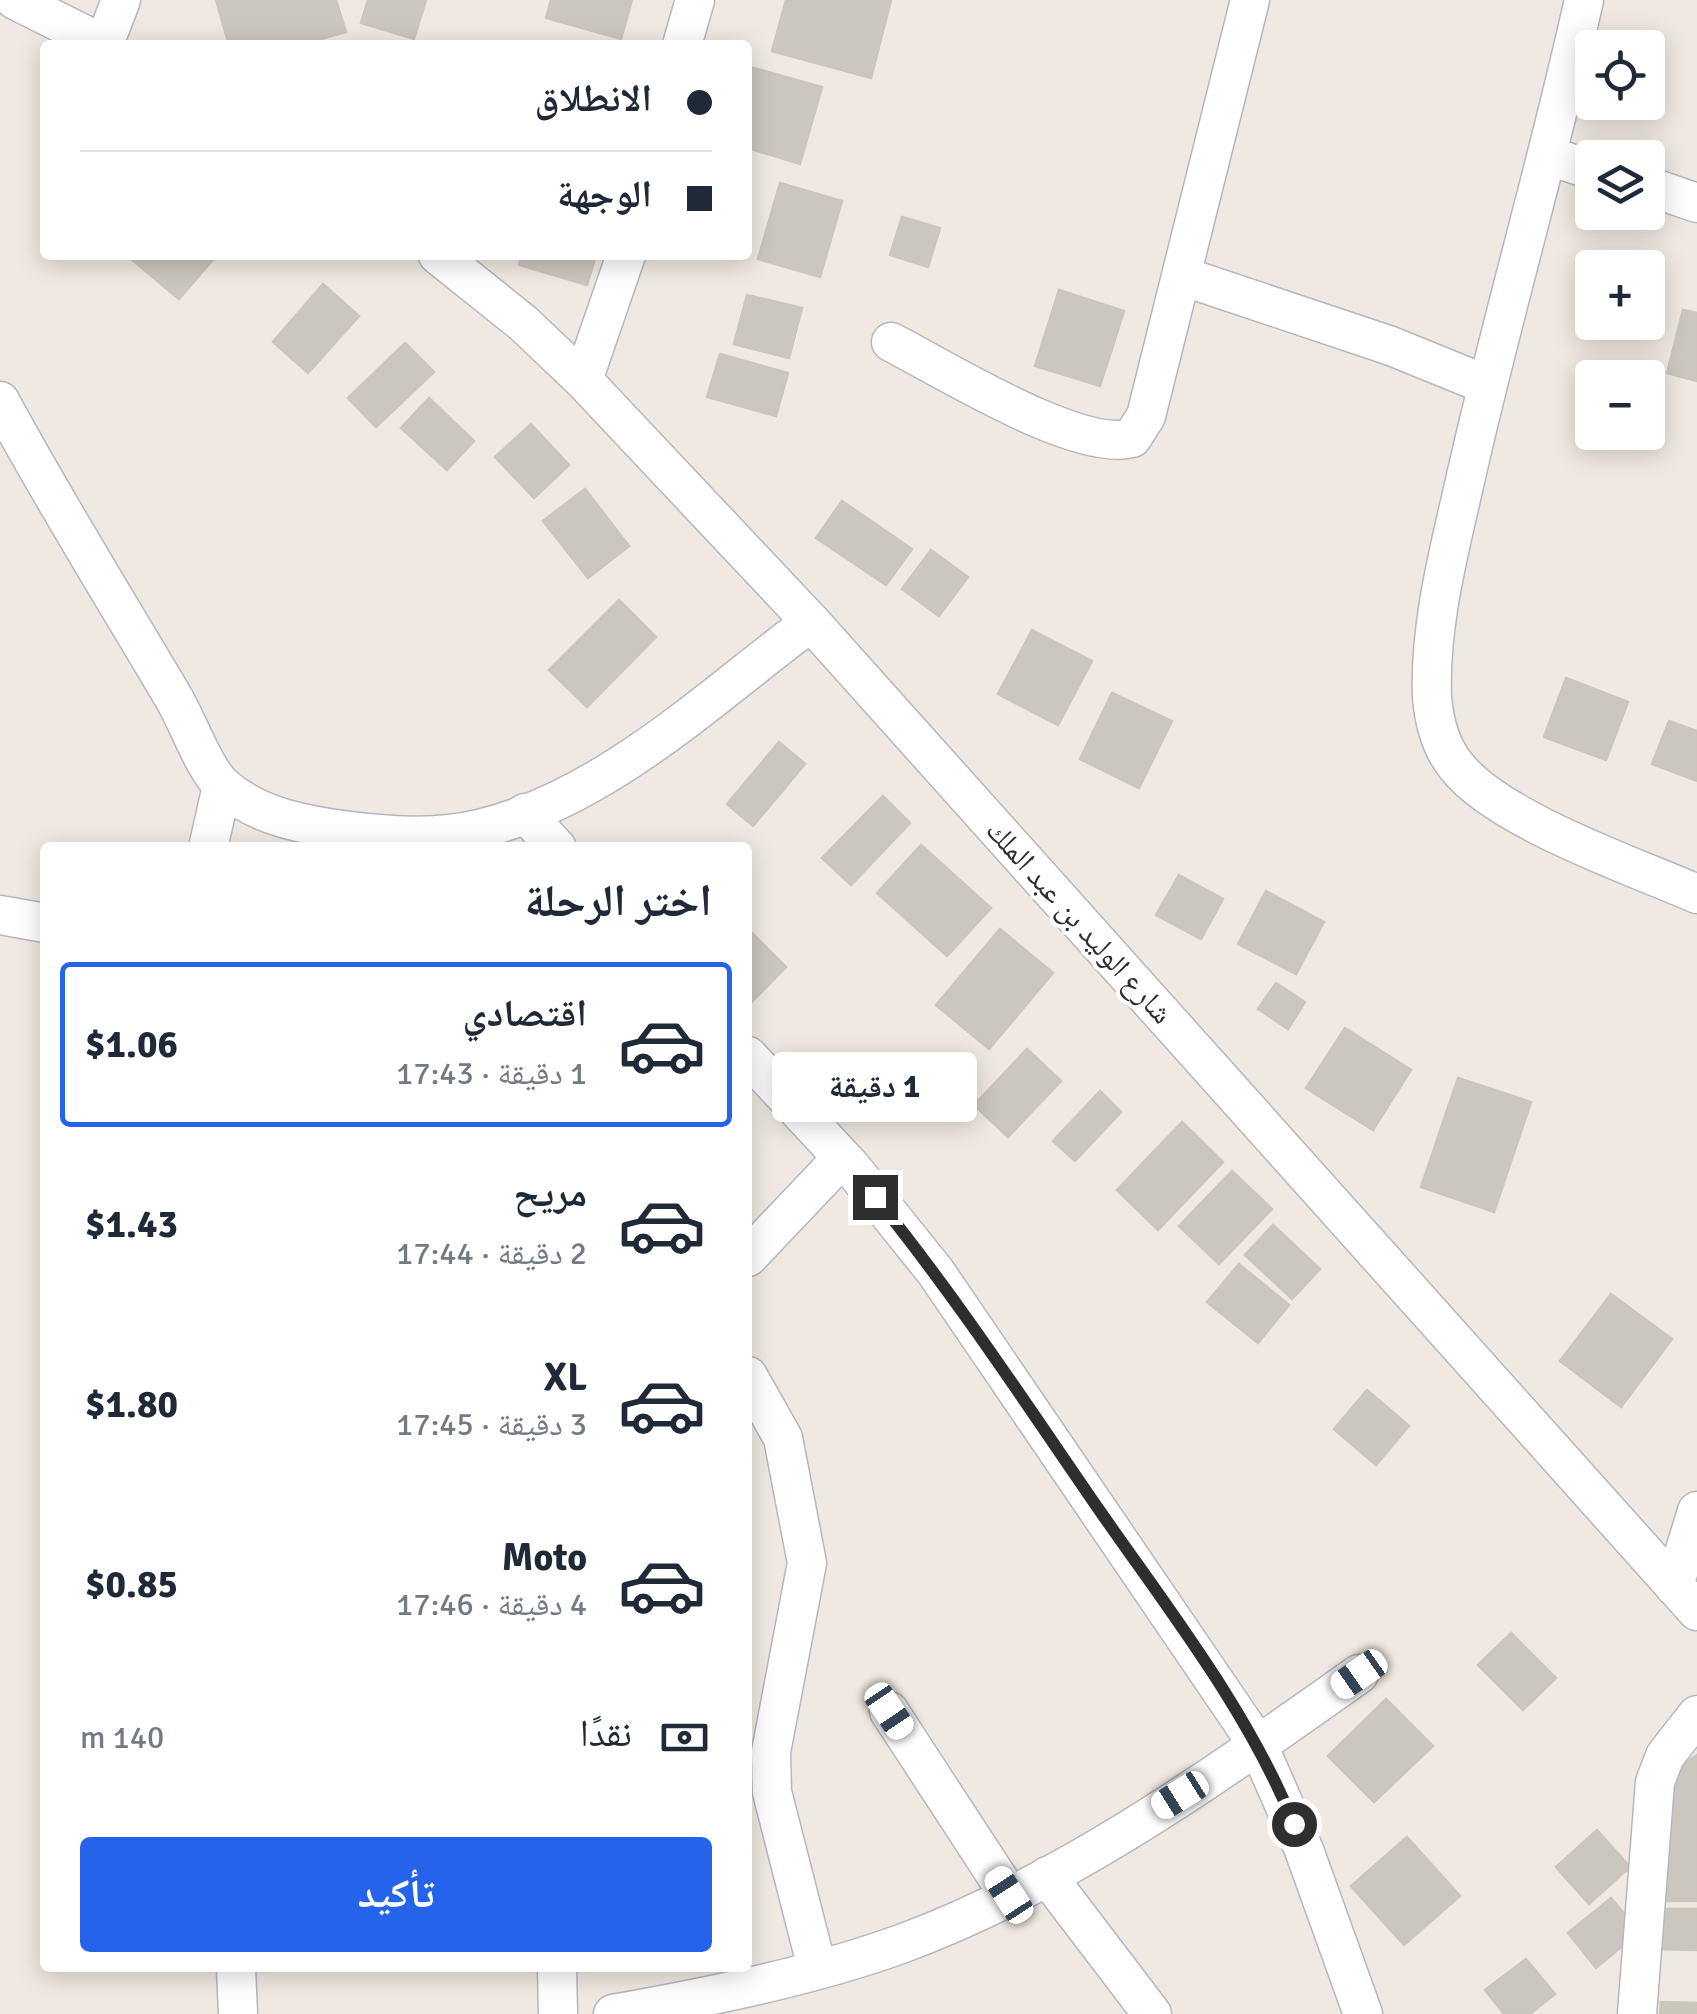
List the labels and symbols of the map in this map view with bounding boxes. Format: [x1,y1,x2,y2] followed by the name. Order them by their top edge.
[978,812,1180,1032] street label: شارع الوليد بن عبد الملك
[772,1052,978,1122] callout: 1 دقيقة
[853,1175,898,1220] route end
[1326,1645,1392,1703] car
[860,1678,918,1744] car
[1147,1766,1213,1824] car
[1272,1802,1317,1847] route start
[980,1862,1038,1928] car

